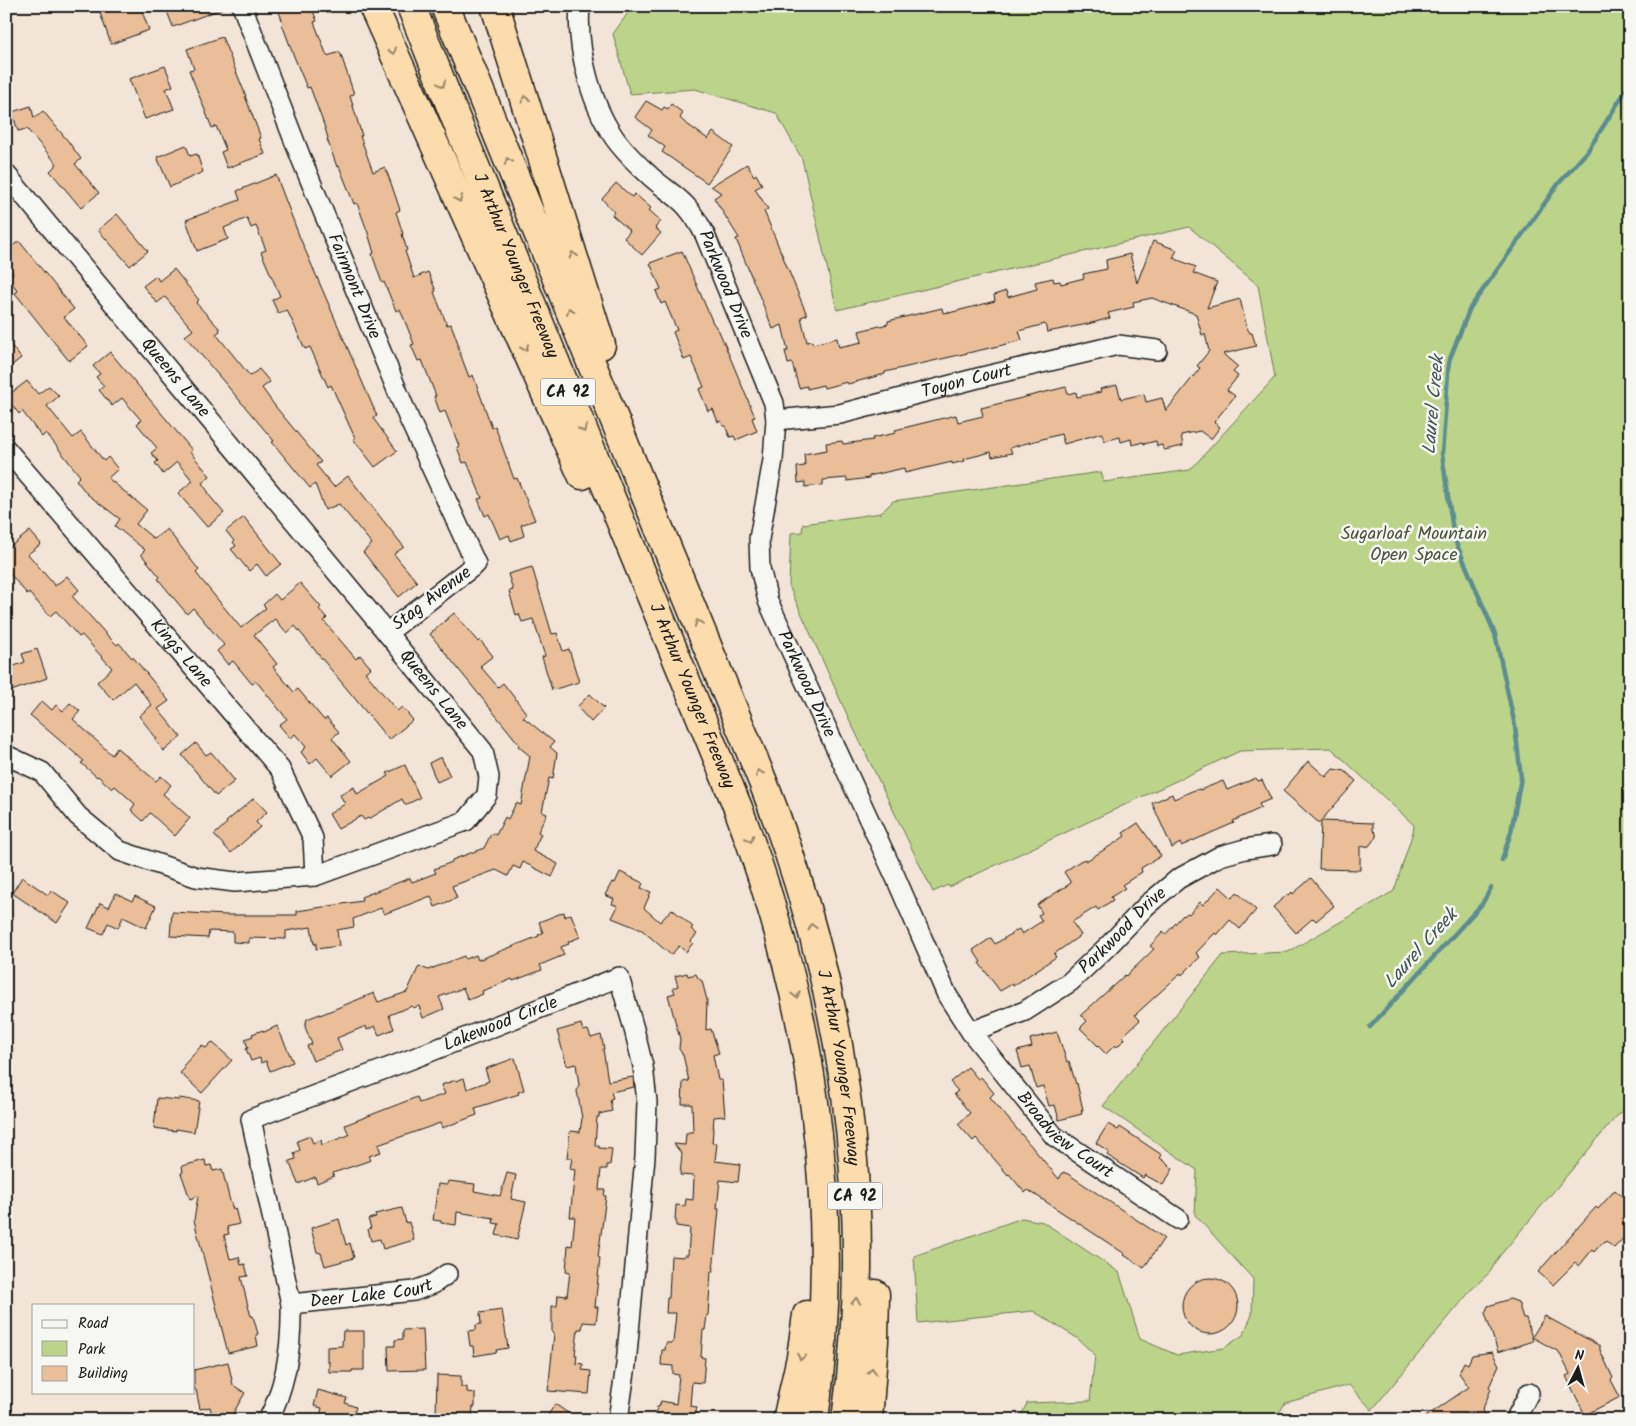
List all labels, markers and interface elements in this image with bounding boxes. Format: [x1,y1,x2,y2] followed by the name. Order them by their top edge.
[386,46,397,55] one-way arrow
[435,79,446,88] one-way arrow
[520,96,530,104] one-way arrow
[504,157,514,166] one-way arrow
[465,168,567,363] street label: J Arthur Younger Freeway
[452,194,463,203] one-way arrow
[690,226,761,343] street label: Parkwood Drive
[319,229,389,344] street label: Fairmont Drive
[568,251,578,259] one-way arrow
[565,307,576,316] one-way arrow
[133,331,217,424] street label: Queens Lane
[519,343,530,352] one-way arrow
[1415,351,1454,456] water label: Laurel Creek
[918,356,1015,407] street label: Toyon Court
[540,378,596,406] road number: CA 92
[576,424,587,433] one-way arrow
[1341,520,1487,570] park label: Sugarloaf Mountain Open Space
[386,559,478,639] street label: Stag Avenue
[641,599,743,794] street label: J Arthur Younger Freeway
[143,612,219,695] street label: Kings Lane
[693,619,704,628] one-way arrow
[769,626,844,742] street label: Parkwood Drive
[392,643,475,737] street label: Queens Lane
[755,770,765,778] one-way arrow
[744,834,754,843] one-way arrow
[1072,880,1173,981] street label: Parkwood Drive
[1377,900,1467,996] water label: Laurel Creek
[807,923,818,931] one-way arrow
[808,967,868,1167] street label: J Arthur Younger Freeway
[439,988,562,1060] street label: Lakewood Circle
[790,990,800,999] one-way arrow
[1009,1085,1120,1187] street label: Broadview Court
[828,1182,882,1210] road number: CA 92
[309,1270,438,1316] street label: Deer Lake Court
[851,1297,861,1305] one-way arrow
[32,1304,195,1394] legend
[78,1312,109,1336] text: Road
[78,1338,106,1362] text: Park
[1554,1344,1604,1394] north arrow
[1574,1345,1585,1367] text: N
[796,1353,806,1362] one-way arrow
[78,1362,128,1386] text: Building
[866,1367,877,1375] one-way arrow

